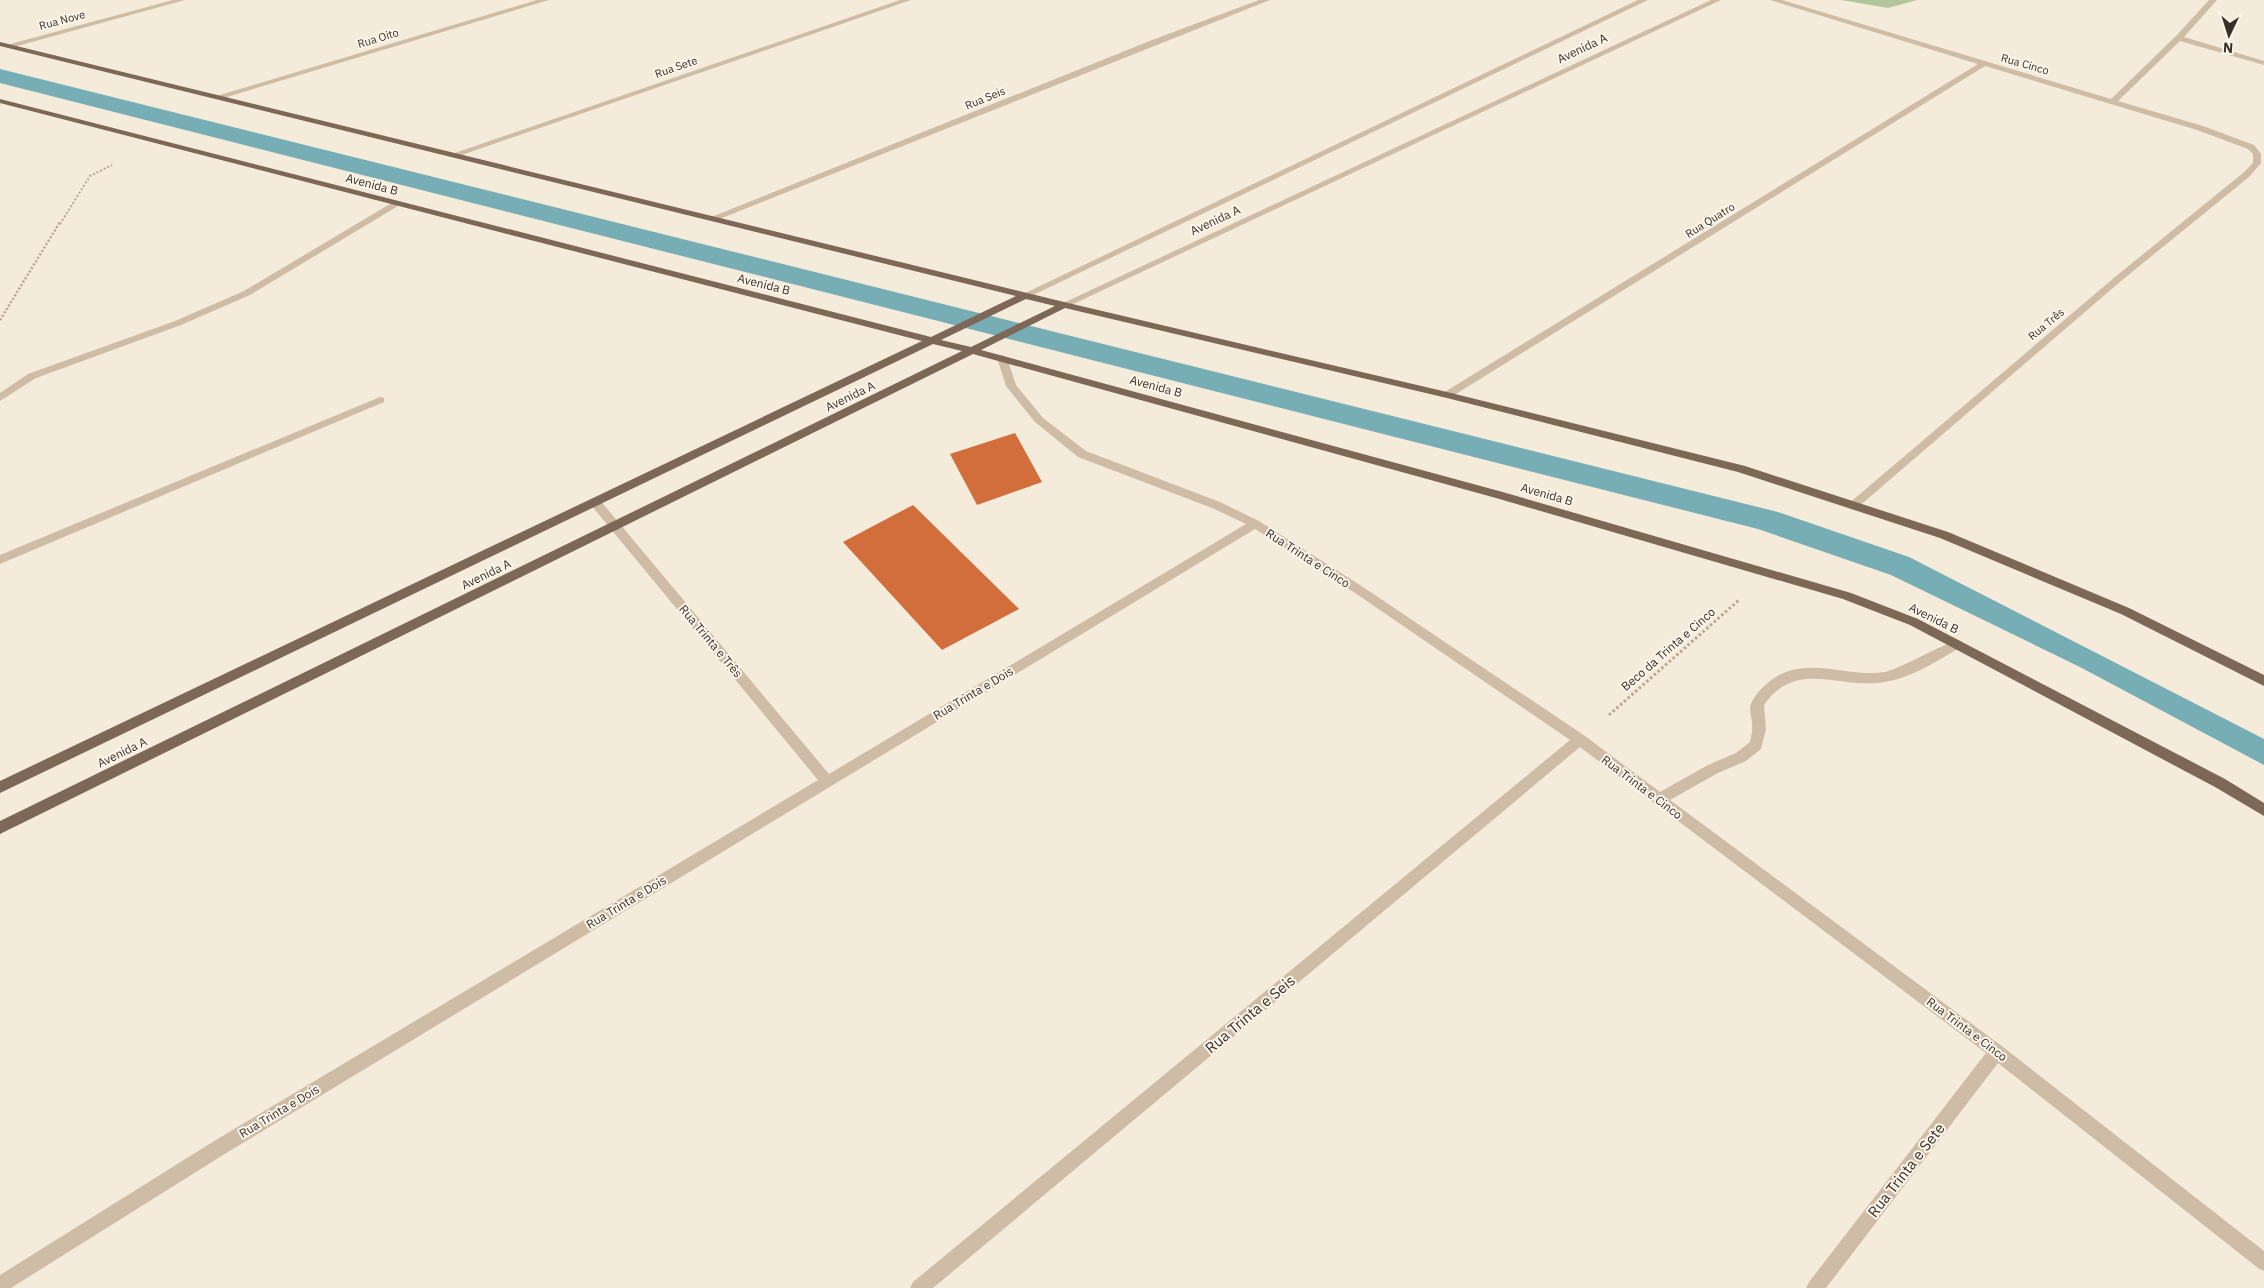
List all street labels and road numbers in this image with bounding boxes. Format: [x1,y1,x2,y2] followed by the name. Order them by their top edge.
[37,7,87,33] street label: Rua Nove
[356,25,400,51] street label: Rua Oito
[1555,30,1610,66] street label: Avenida A
[1999,50,2051,78] street label: Rua Cinco
[653,53,699,81] street label: Rua Sete
[963,84,1007,112] street label: Rua Seis
[344,170,400,198] street label: Avenida B
[1683,199,1737,241] street label: Rua Quatro
[1188,202,1243,238] street label: Avenida A
[736,270,792,298] street label: Avenida B
[2025,305,2067,343] street label: Rua Três
[1128,372,1184,400] street label: Avenida B
[823,377,878,414] street label: Avenida A
[1519,479,1575,509] street label: Avenida B
[1263,525,1353,591] street label: Rua Trinta e Cinco
[459,555,514,592] street label: Avenida A
[1907,599,1962,637] street label: Avenida B
[676,602,746,681] street label: Rua Trinta e Três
[1618,604,1718,694] street label: Beco da Trinta e Cinco
[930,663,1016,723] street label: Rua Trinta e Dois
[95,733,150,770] street label: Avenida A
[1599,752,1686,822] street label: Rua Trinta e Cinco
[583,872,669,932] street label: Rua Trinta e Dois
[1201,971,1299,1057] street label: Rua Trinta e Seis
[1924,994,2011,1064] street label: Rua Trinta e Cinco
[236,1081,322,1141] street label: Rua Trinta e Dois
[1863,1119,1949,1221] street label: Rua Trinta e Sete

